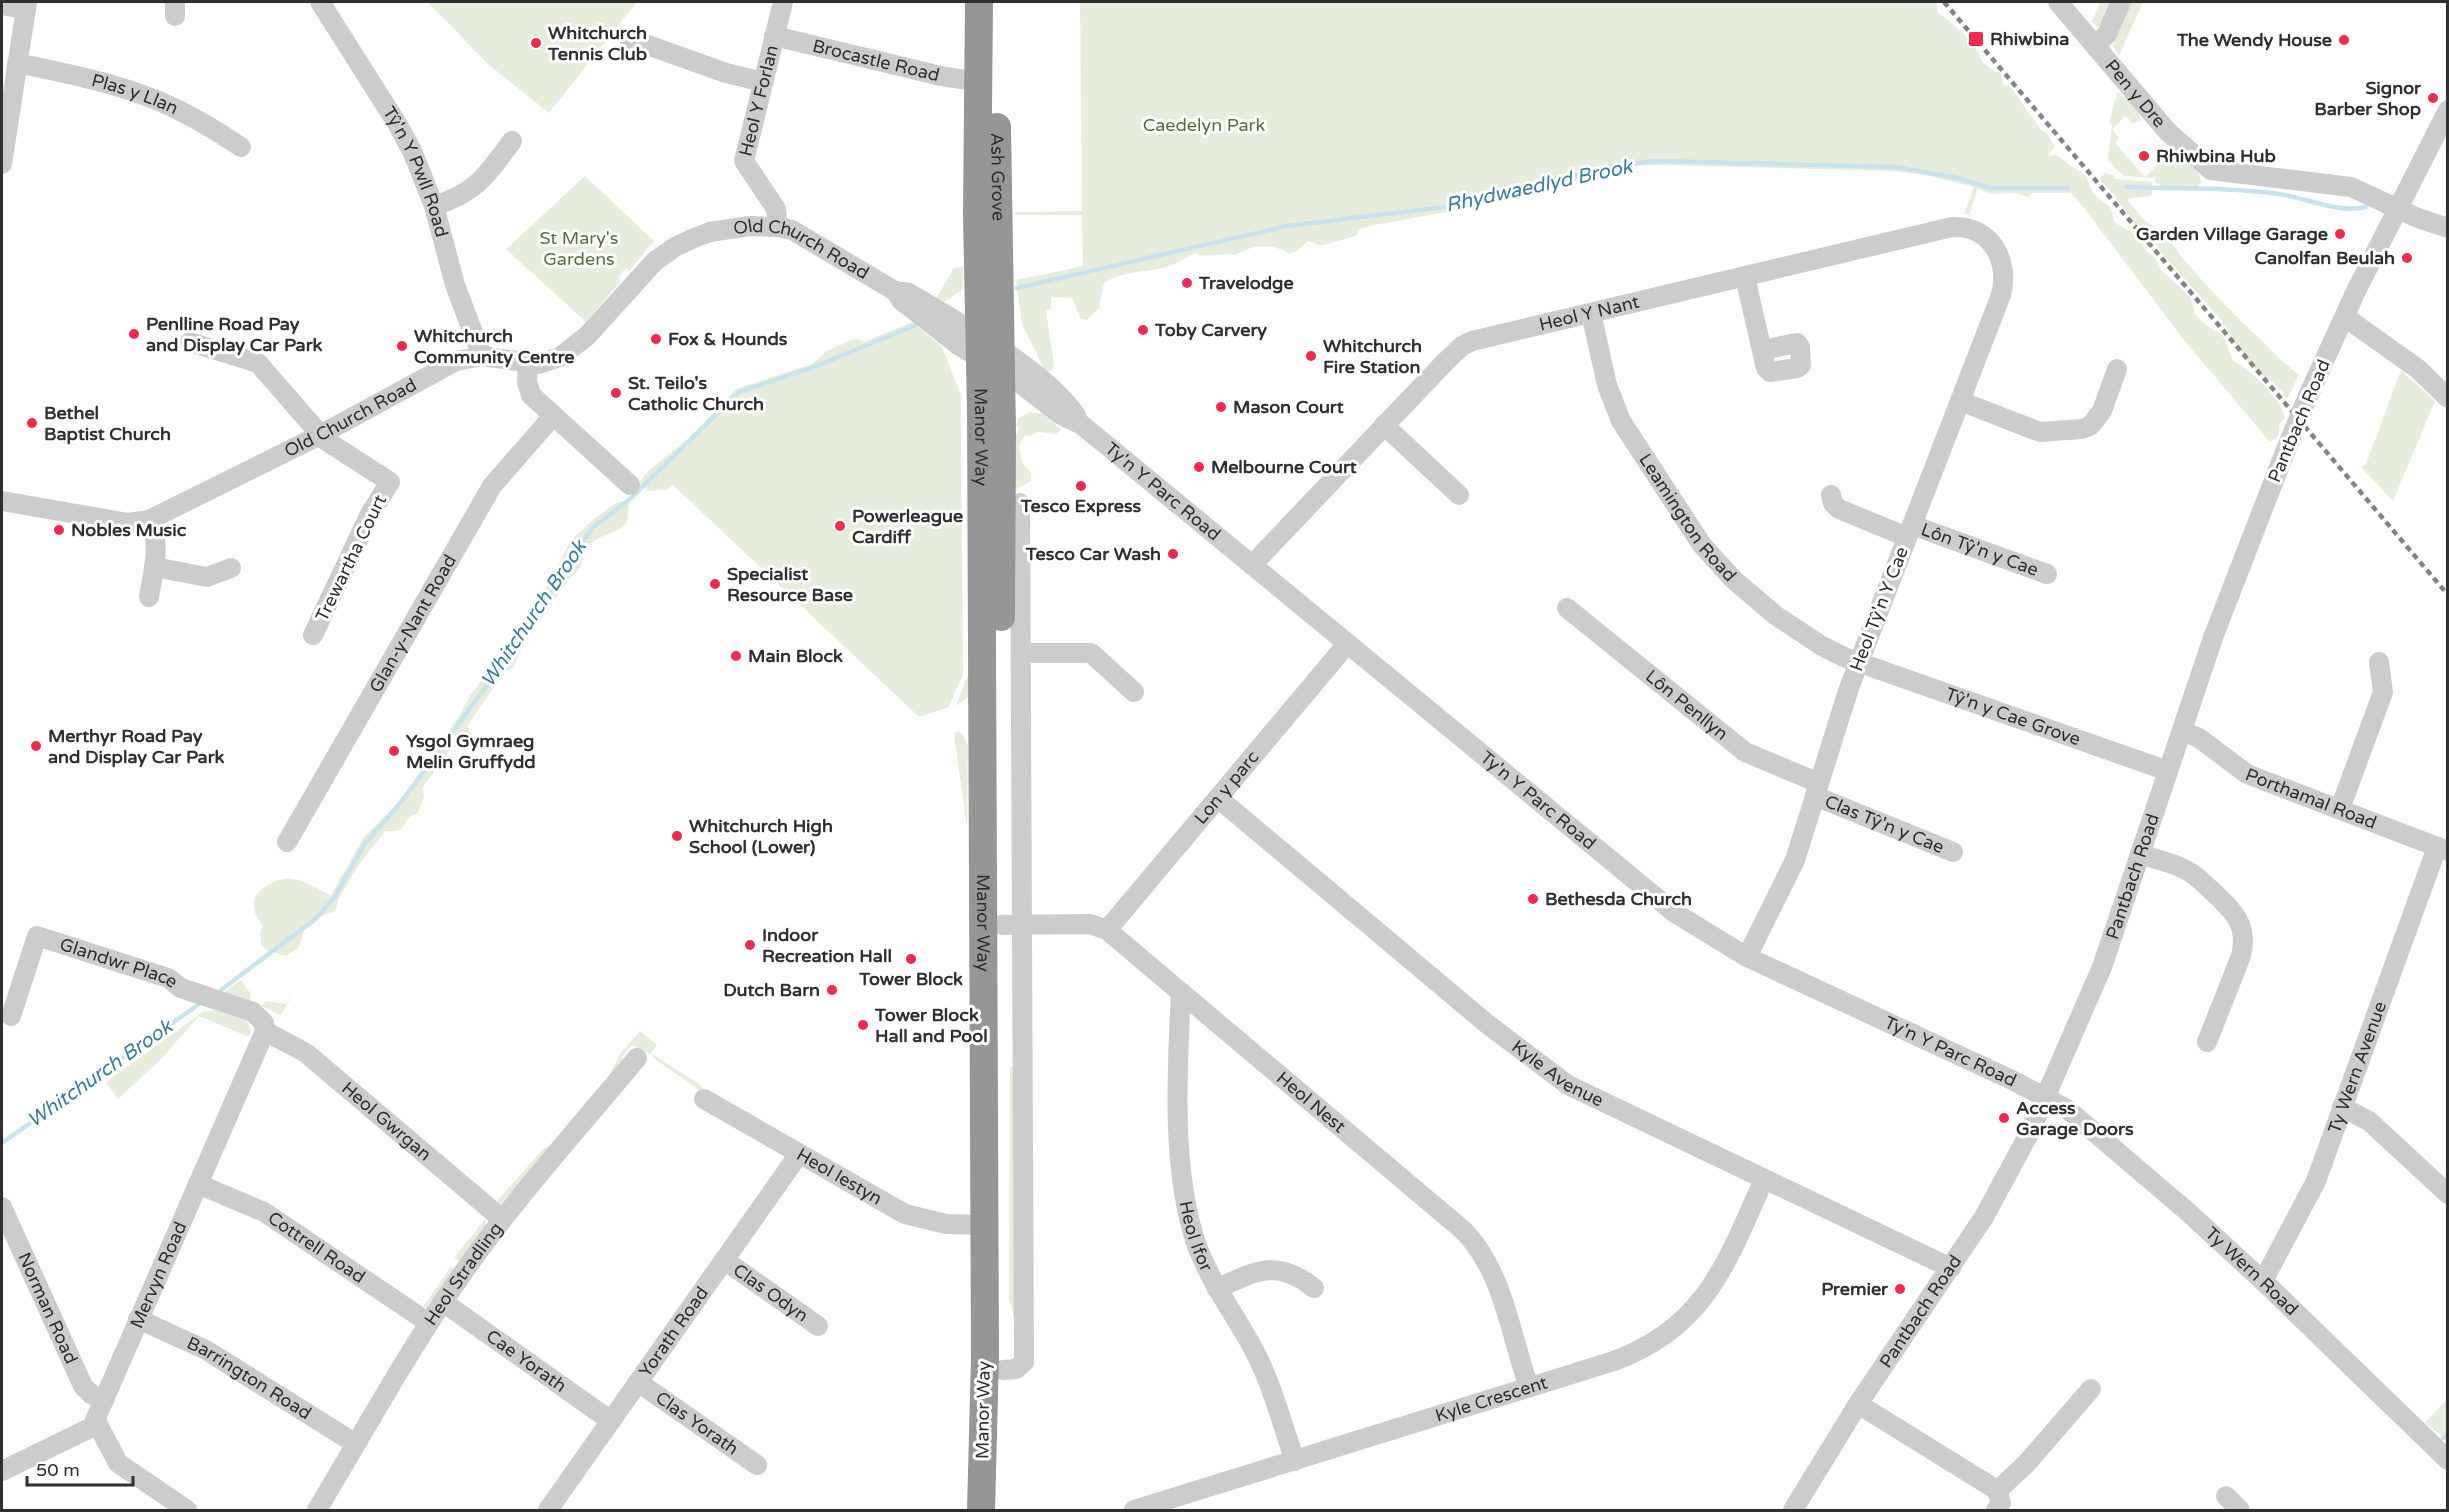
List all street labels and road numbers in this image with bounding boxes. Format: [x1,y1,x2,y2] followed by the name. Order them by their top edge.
[810,35,942,86] street label: Brocastle Road
[735,43,783,158] street label: Heol Y Forlan
[2101,55,2170,132] street label: Pen y Dre
[89,69,182,119] street label: Plas y Llan
[378,102,453,240] street label: Tŷ'n Y Pwll Road
[986,133,1010,221] street label: Ash Grove
[732,215,873,284] street label: Old Church Road
[1537,291,1641,336] street label: Heol Y Nant
[2263,356,2335,486] street label: Pantbach Road
[281,374,420,462] street label: Old Church Road
[970,388,992,486] street label: Manor Way
[1100,437,1225,545] street label: Ty'n Y Parc Road
[1634,450,1741,586] street label: Leamington Road
[311,491,391,625] street label: Trewartha Court
[1918,518,2041,581] street label: Lôn Tŷ'n y Cae
[1845,544,1913,674] street label: Heol Tŷ'n Y Cae
[364,551,461,696] street label: Glan-y-Nant Road
[1641,665,1732,745] street label: Lôn Penllyn
[1943,683,2084,750] street label: Tŷ'n y Cae Grove
[1190,746,1264,829] street label: Lon y parc
[1476,746,1600,854] street label: Ty'n Y Parc Road
[2242,763,2380,834] street label: Porthamal Road
[1822,790,1947,858] street label: Clas Tŷ'n y Cae
[2101,811,2164,942] street label: Pantbach Road
[972,874,994,972] street label: Manor Way
[57,933,182,993] street label: Glandwr Place
[2323,998,2391,1136] street label: Ty Wern Avenue
[1881,1011,2020,1092] street label: Ty'n Y Parc Road
[1508,1036,1607,1111] street label: Kyle Avenue
[1272,1067,1350,1137] street label: Heol Nest
[337,1077,436,1165] street label: Heol Gwrgan
[793,1143,886,1210] street label: Heol Iestyn
[1175,1199,1218,1275] street label: Heol Ifor
[264,1207,369,1288] street label: Cottrell Road
[125,1218,191,1332] street label: Mervyn Road
[420,1218,507,1329] street label: Heol Stradling
[2201,1222,2303,1320] street label: Ty Wern Road
[13,1249,82,1367] street label: Norman Road
[1875,1251,1966,1372] street label: Pantbach Road
[729,1259,812,1327] street label: Clas Odyn
[634,1282,713,1381] street label: Yorath Road
[482,1325,571,1397] street label: Cae Yorath
[184,1332,315,1424] street label: Barrington Road
[971,1360,995,1459] street label: Manor Way
[1432,1371,1550,1427] street label: Kyle Crescent
[651,1387,743,1460] street label: Clas Yorath

